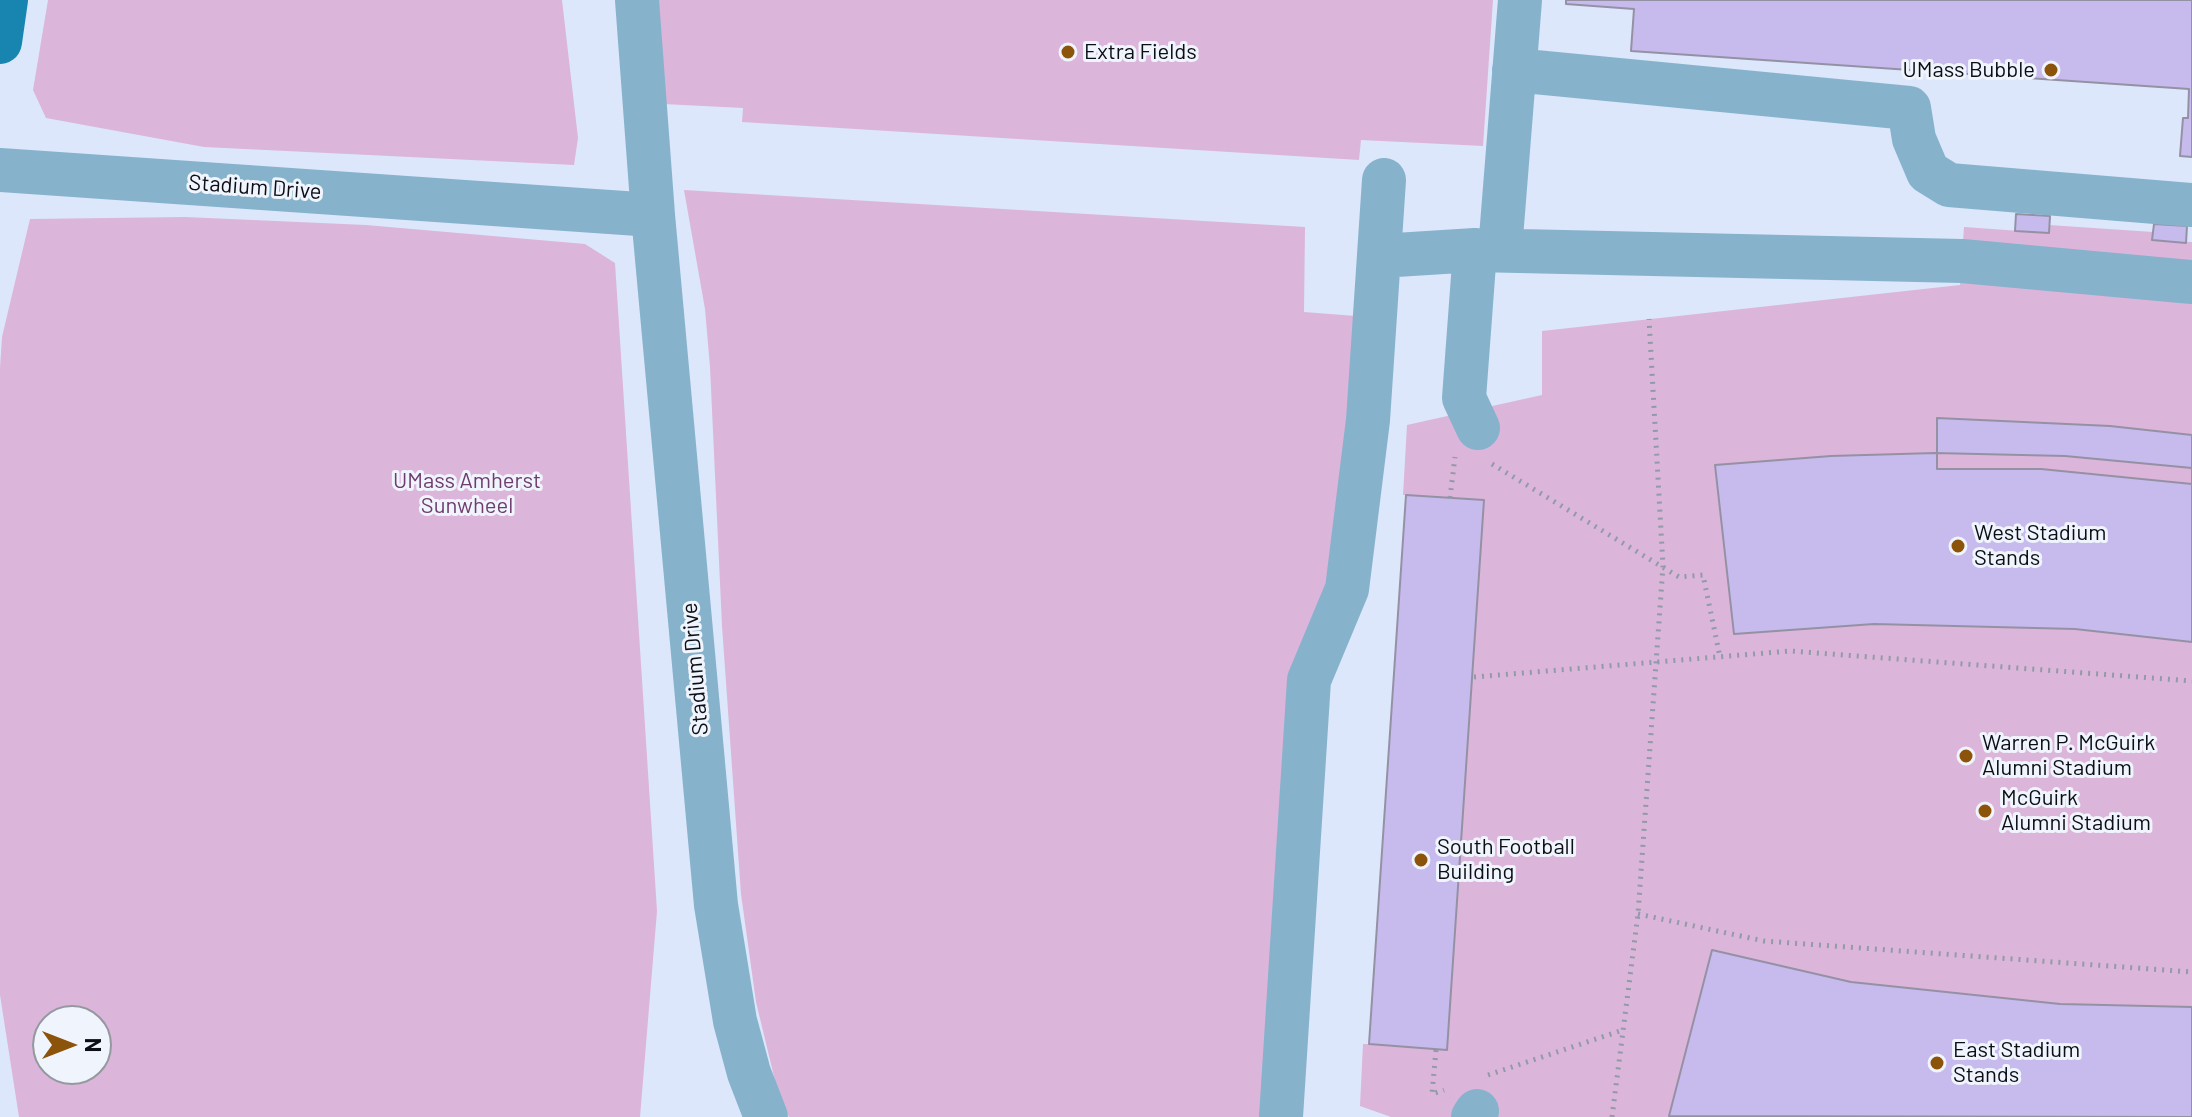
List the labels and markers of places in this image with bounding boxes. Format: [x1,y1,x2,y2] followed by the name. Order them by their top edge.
[1084,39,1197,65] place label: Extra Fields
[1059,43,1077,61] marker: Extra Fields
[1902,57,2035,83] place label: UMass Bubble
[2042,61,2060,79] marker: UMass Bubble
[1974,520,2106,572] place label: West Stadium Stands
[1949,537,1967,555] marker: West Stadium Stands
[1982,730,2155,782] place label: Warren P. McGuirk Alumni Stadium
[1957,747,1975,765] marker: Warren P. McGuirk Alumni Stadium
[2001,785,2151,836] place label: McGuirk Alumni Stadium
[1976,802,1994,820] marker: McGuirk Alumni Stadium
[1437,834,1575,886] place label: South Football Building
[1412,851,1430,869] marker: South Football Building
[1953,1037,2080,1088] place label: East Stadium Stands
[1928,1054,1946,1072] marker: East Stadium Stands

